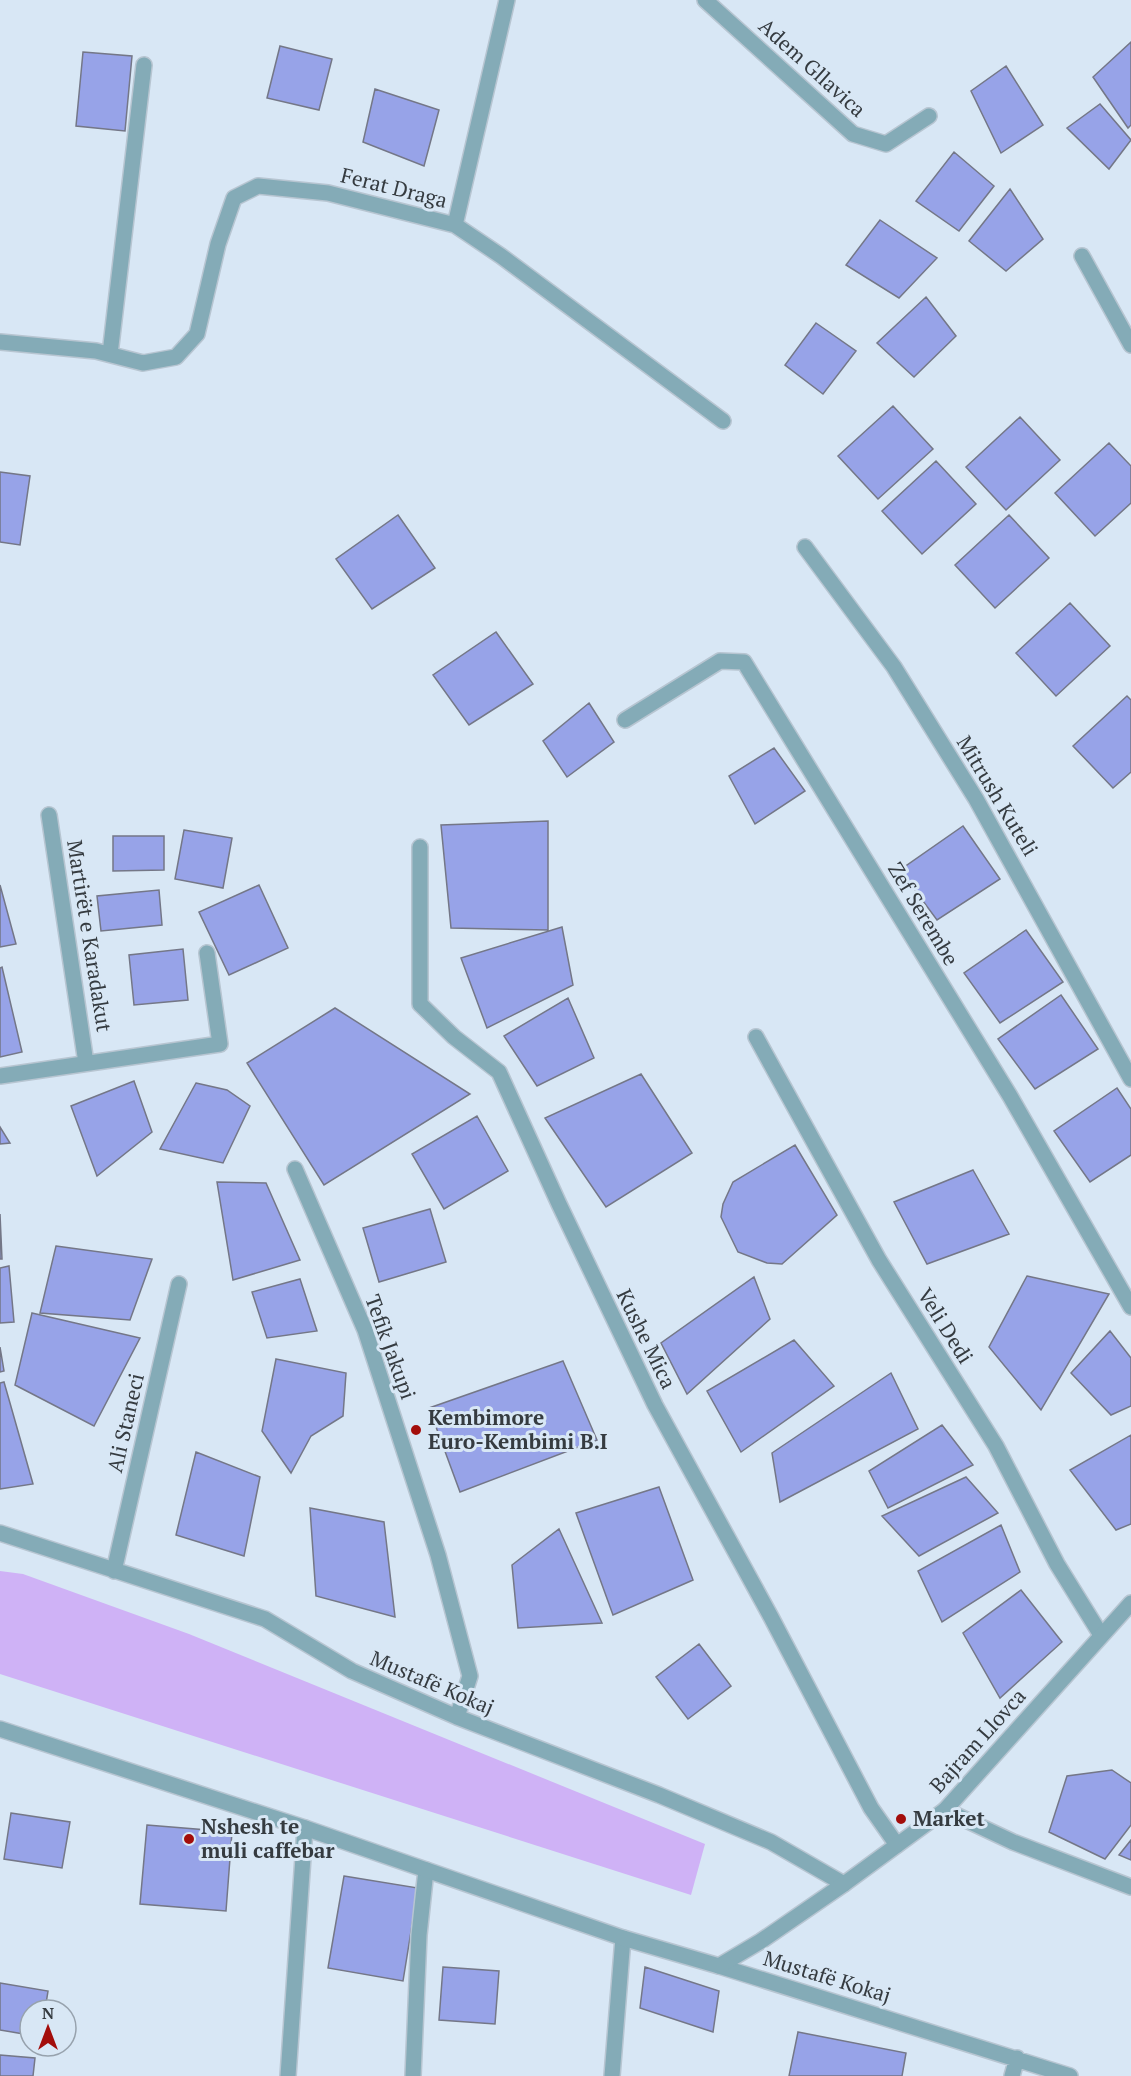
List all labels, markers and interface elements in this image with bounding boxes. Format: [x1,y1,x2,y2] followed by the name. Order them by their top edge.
[753,12,872,123] street label: Adem Gllavica
[338,160,451,214] street label: Ferat Draga
[951,730,1045,861] street label: Mitrush Kuteli
[61,838,119,1034] street label: Martirët e Karadakut
[882,857,966,970] street label: Zef Serembe
[912,1282,980,1369] street label: Veli Dedi
[611,1284,683,1393] street label: Kushe Mica
[359,1290,423,1403] street label: Tefik Jakupi
[100,1370,150,1475] street label: Ali Staneci
[428,1403,608,1455] place label: Kembimore Euro-Kembimi B.I
[409,1423,423,1437] marker: Kembimore Euro-Kembimi B.I
[366,1643,499,1721] street label: Mustafë Kokaj
[923,1682,1032,1798] street label: Bajram Llovca
[913,1804,985,1832] place label: Market
[201,1812,335,1864] place label: Nshesh te muli caffebar
[894,1812,908,1826] marker: Market
[182,1832,196,1846] marker: Nshesh te muli caffebar
[760,1943,894,2009] street label: Mustafë Kokaj
[18,1998,78,2058] north arrow
[42,2002,54,2024] text: N

